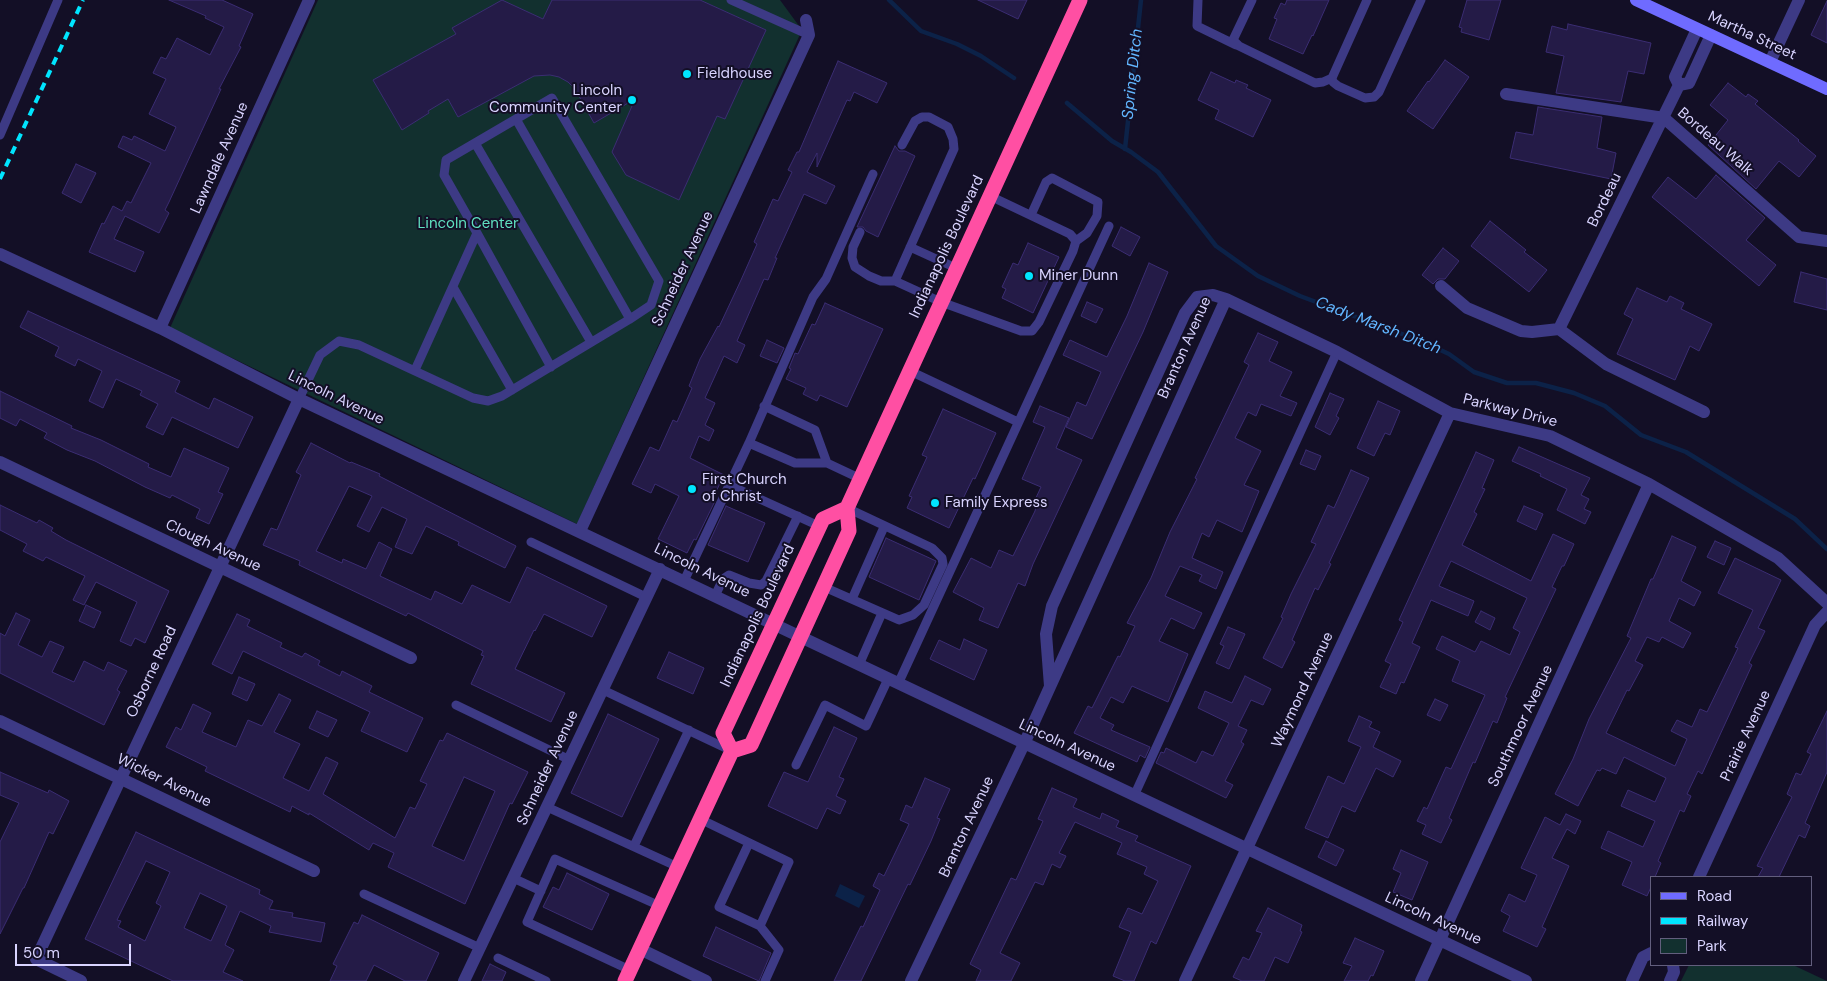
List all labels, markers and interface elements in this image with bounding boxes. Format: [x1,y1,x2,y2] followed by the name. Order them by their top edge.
[1705,8,1799,64] street label: Martha Street
[1119,28,1147,120] water label: Spring Ditch
[697,65,772,83] place label: Fieldhouse
[681,68,693,80] marker: Fieldhouse
[489,82,622,117] place label: Lincoln Community Center
[626,94,638,106] marker: Lincoln Community Center
[187,99,253,217] street label: Lawndale Avenue
[1673,104,1757,180] street label: Bordeau Walk
[1584,170,1626,230] street label: Bordeau
[906,173,988,321] street label: Indianapolis Boulevard
[648,209,718,329] street label: Schneider Avenue
[417,215,519,233] park label: Lincoln Center
[1039,267,1118,285] place label: Miner Dunn
[1023,270,1035,282] marker: Miner Dunn
[1312,293,1444,359] water label: Cady Marsh Ditch
[1155,294,1215,402] street label: Branton Avenue
[285,367,387,429] street label: Lincoln Avenue
[1461,391,1559,431] street label: Parkway Drive
[702,471,787,506] place label: First Church of Christ
[686,483,698,495] marker: First Church of Christ
[945,494,1047,512] place label: Family Express
[929,497,941,509] marker: Family Express
[162,516,264,576] street label: Clough Avenue
[651,540,753,602] street label: Lincoln Avenue
[717,542,799,690] street label: Indianapolis Boulevard
[123,623,181,721] street label: Osborne Road
[1268,629,1338,751] street label: Waymond Avenue
[1485,662,1557,790] street label: Southmoor Avenue
[1717,687,1775,785] street label: Prairie Avenue
[513,708,583,828] street label: Schneider Avenue
[1016,716,1118,776] street label: Lincoln Avenue
[114,750,214,812] street label: Wicker Avenue
[936,774,998,880] street label: Branton Avenue
[1650,876,1812,966] legend
[1697,886,1732,906] text: Road
[1382,889,1484,949] street label: Lincoln Avenue
[1697,911,1748,931] text: Railway
[18,934,134,966] scale bar
[1697,936,1727,956] text: Park
[23,943,60,963] text: 50 m

